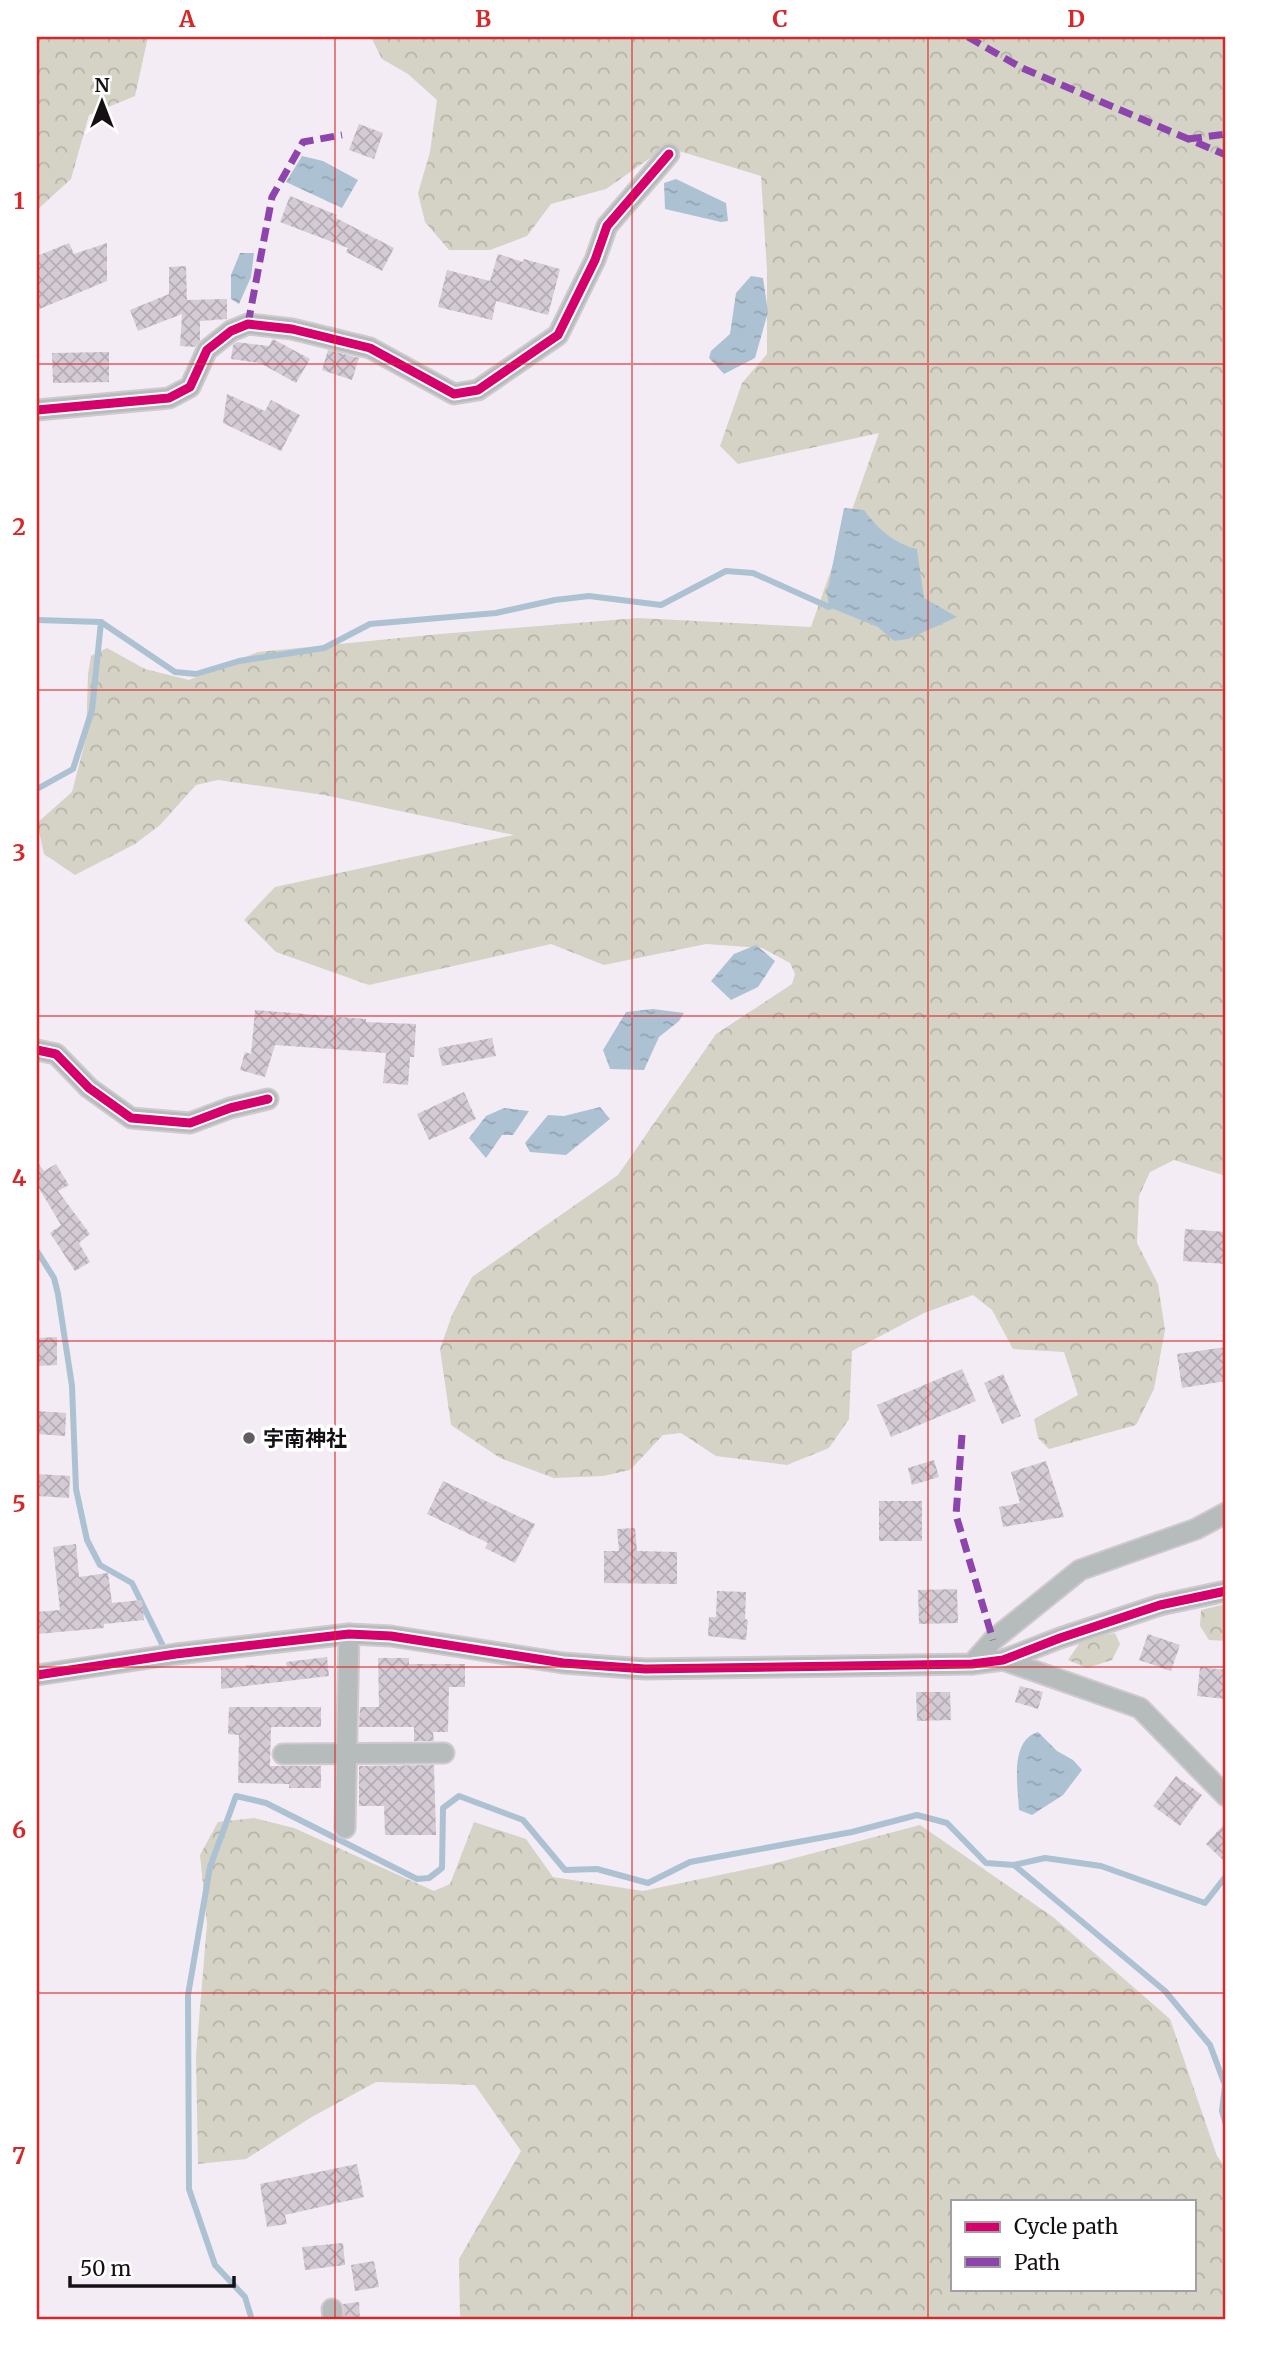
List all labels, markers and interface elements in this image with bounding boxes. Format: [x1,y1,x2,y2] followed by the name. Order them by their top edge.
[178,4,196,33] text: A
[475,4,491,33] text: B
[772,4,788,33] text: C
[1067,4,1085,33] text: D
[66,66,136,136] north arrow
[94,73,110,97] text: N
[14,186,25,215] text: 1
[12,512,26,541] text: 2
[12,838,26,867] text: 3
[12,1163,27,1192] text: 4
[263,1425,347,1452] place label: 宇南神社
[241,1430,257,1446] marker: 宇南神社
[12,1489,26,1518] text: 5
[12,1815,26,1844] text: 6
[12,2141,26,2170] text: 7
[951,2200,1196,2290] legend
[1014,2213,1118,2240] text: Cycle path
[70,2245,234,2289] scale bar
[1014,2249,1060,2276] text: Path
[80,2255,131,2282] text: 50 m

